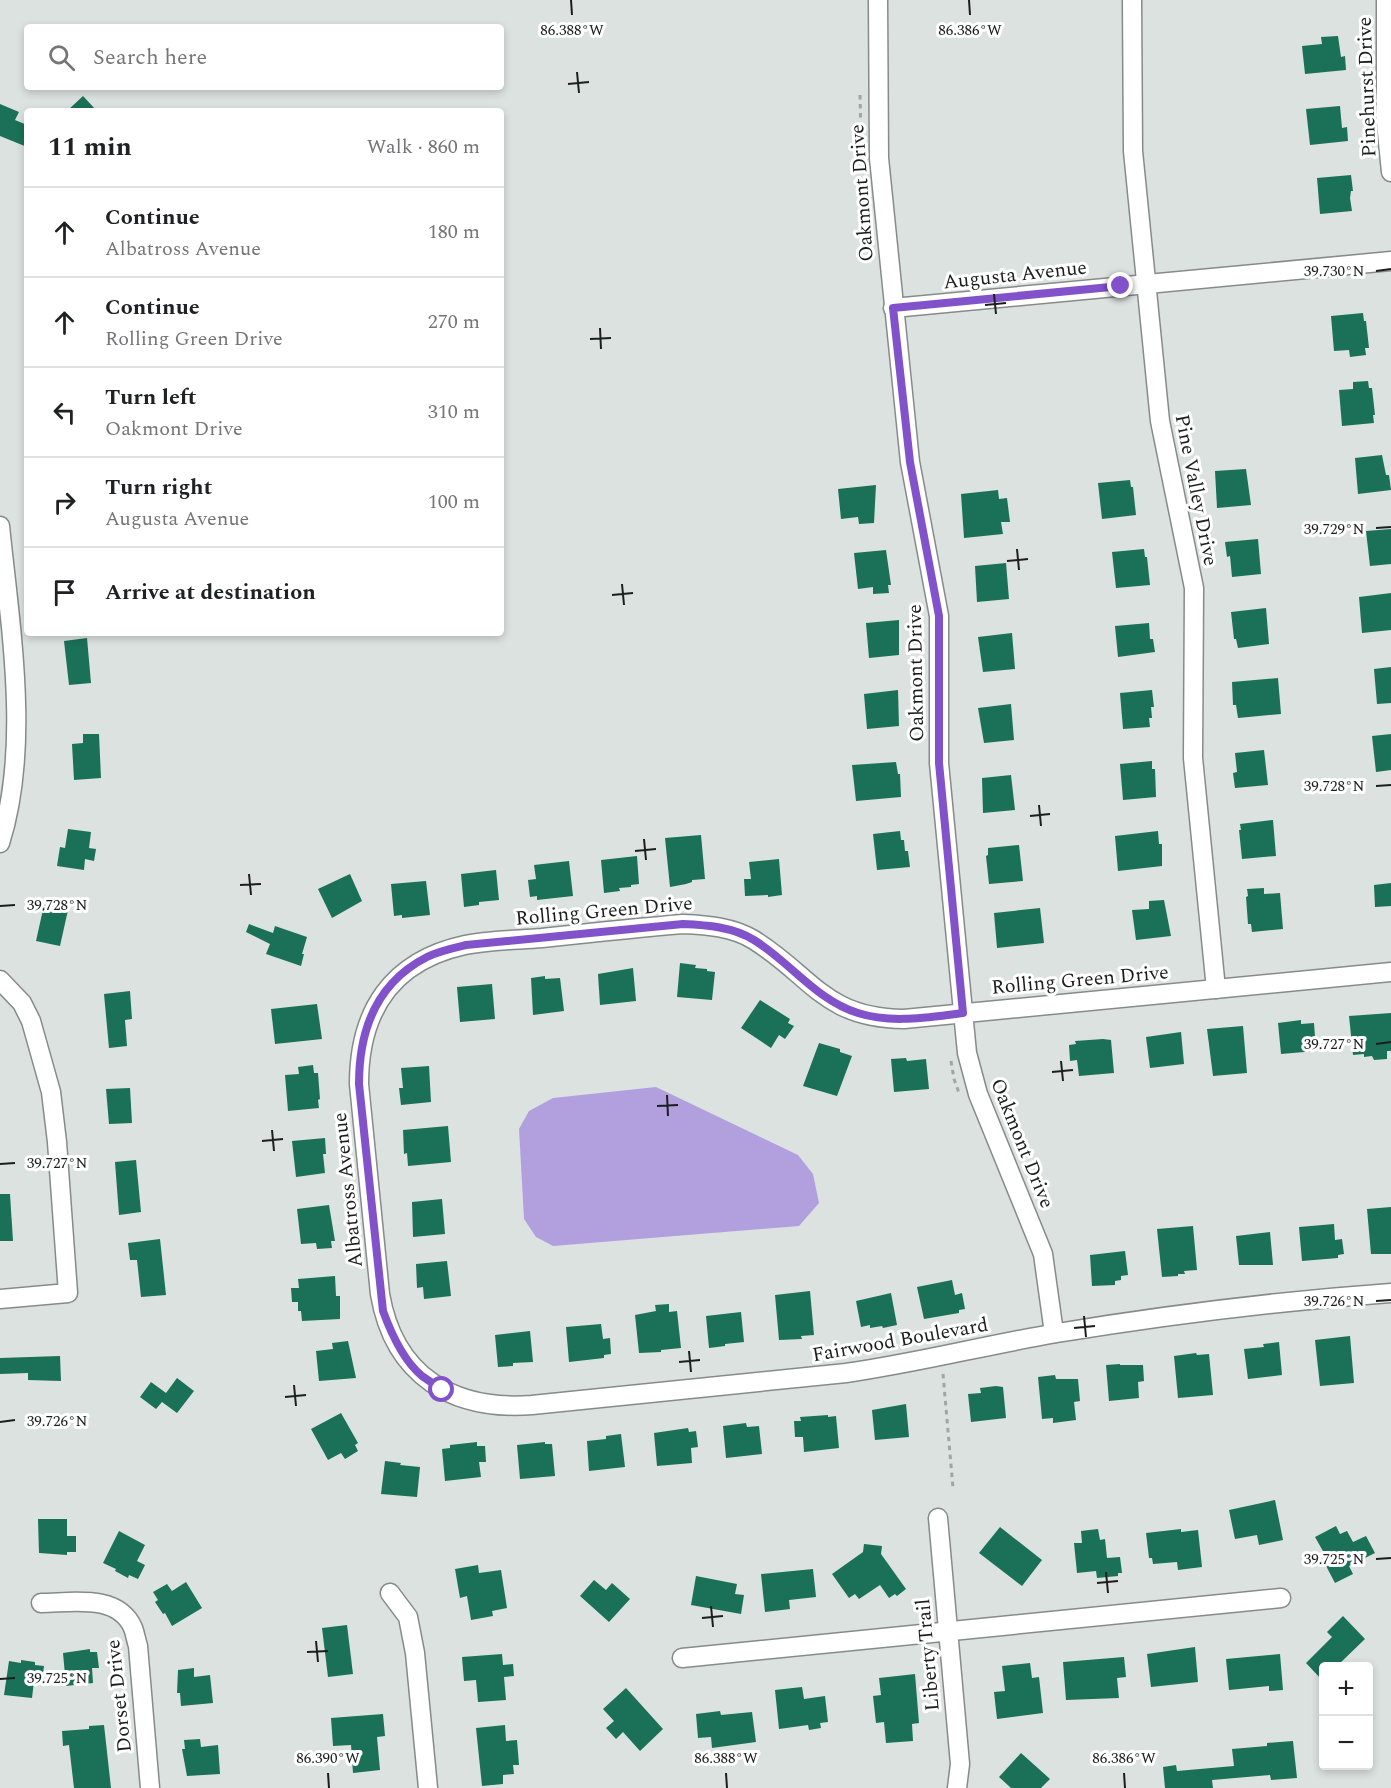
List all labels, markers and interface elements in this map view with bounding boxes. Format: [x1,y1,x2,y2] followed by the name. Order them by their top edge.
[1350,16,1384,158] street label: Pinehurst Drive
[540,19,604,42] text: 86.388°W
[938,19,1002,42] text: 86.386°W
[24,24,504,90] search box
[45,41,78,74] icon: search
[93,41,207,74] text: Search here
[842,123,882,263] street label: Oakmont Drive
[48,127,132,167] text: 11 min
[367,132,480,162] text: Walk · 860 m
[105,201,200,234] text: Continue
[48,216,81,249] icon: ahead
[428,217,480,247] text: 180 m
[105,234,261,264] text: Albatross Avenue
[942,253,1088,297] street label: Augusta Avenue
[1304,260,1364,283] text: 39.730°N
[1107,272,1133,298] route end
[105,291,200,324] text: Continue
[48,306,81,339] icon: ahead
[428,307,480,337] text: 270 m
[105,324,283,354] text: Rolling Green Drive
[105,381,197,414] text: Turn left
[48,396,81,429] icon: left
[428,397,480,427] text: 310 m
[1167,412,1225,569] street label: Pine Valley Drive
[105,414,243,444] text: Oakmont Drive
[105,471,212,504] text: Turn right
[48,486,81,519] icon: right
[428,487,480,517] text: 100 m
[105,504,249,534] text: Augusta Avenue
[1304,518,1364,541] text: 39.729°N
[48,576,81,609] icon: arrive
[105,576,316,609] text: Arrive at destination
[900,604,932,742] street label: Oakmont Drive
[1304,775,1364,798] text: 39.728°N
[514,888,694,934] street label: Rolling Green Drive
[27,894,87,917] text: 39.728°N
[990,957,1170,1003] street label: Rolling Green Drive
[1304,1033,1364,1056] text: 39.727°N
[982,1074,1062,1213] street label: Oakmont Drive
[325,1111,371,1269] street label: Albatross Avenue
[27,1152,87,1175] text: 39.727°N
[1304,1290,1364,1313] text: 39.726°N
[810,1310,991,1370] street label: Fairwood Boulevard
[428,1376,454,1402] route start
[27,1410,87,1433] text: 39.726°N
[1304,1548,1364,1571] text: 39.725°N
[908,1598,948,1712] street label: Liberty Trail
[98,1638,140,1754] street label: Dorset Drive
[1319,1662,1373,1770] map controls
[1319,1662,1373,1716] button: +
[27,1667,87,1690] text: 39.725°N
[1319,1716,1373,1770] button: −
[296,1747,360,1770] text: 86.390°W
[694,1747,758,1770] text: 86.388°W
[1092,1747,1156,1770] text: 86.386°W

